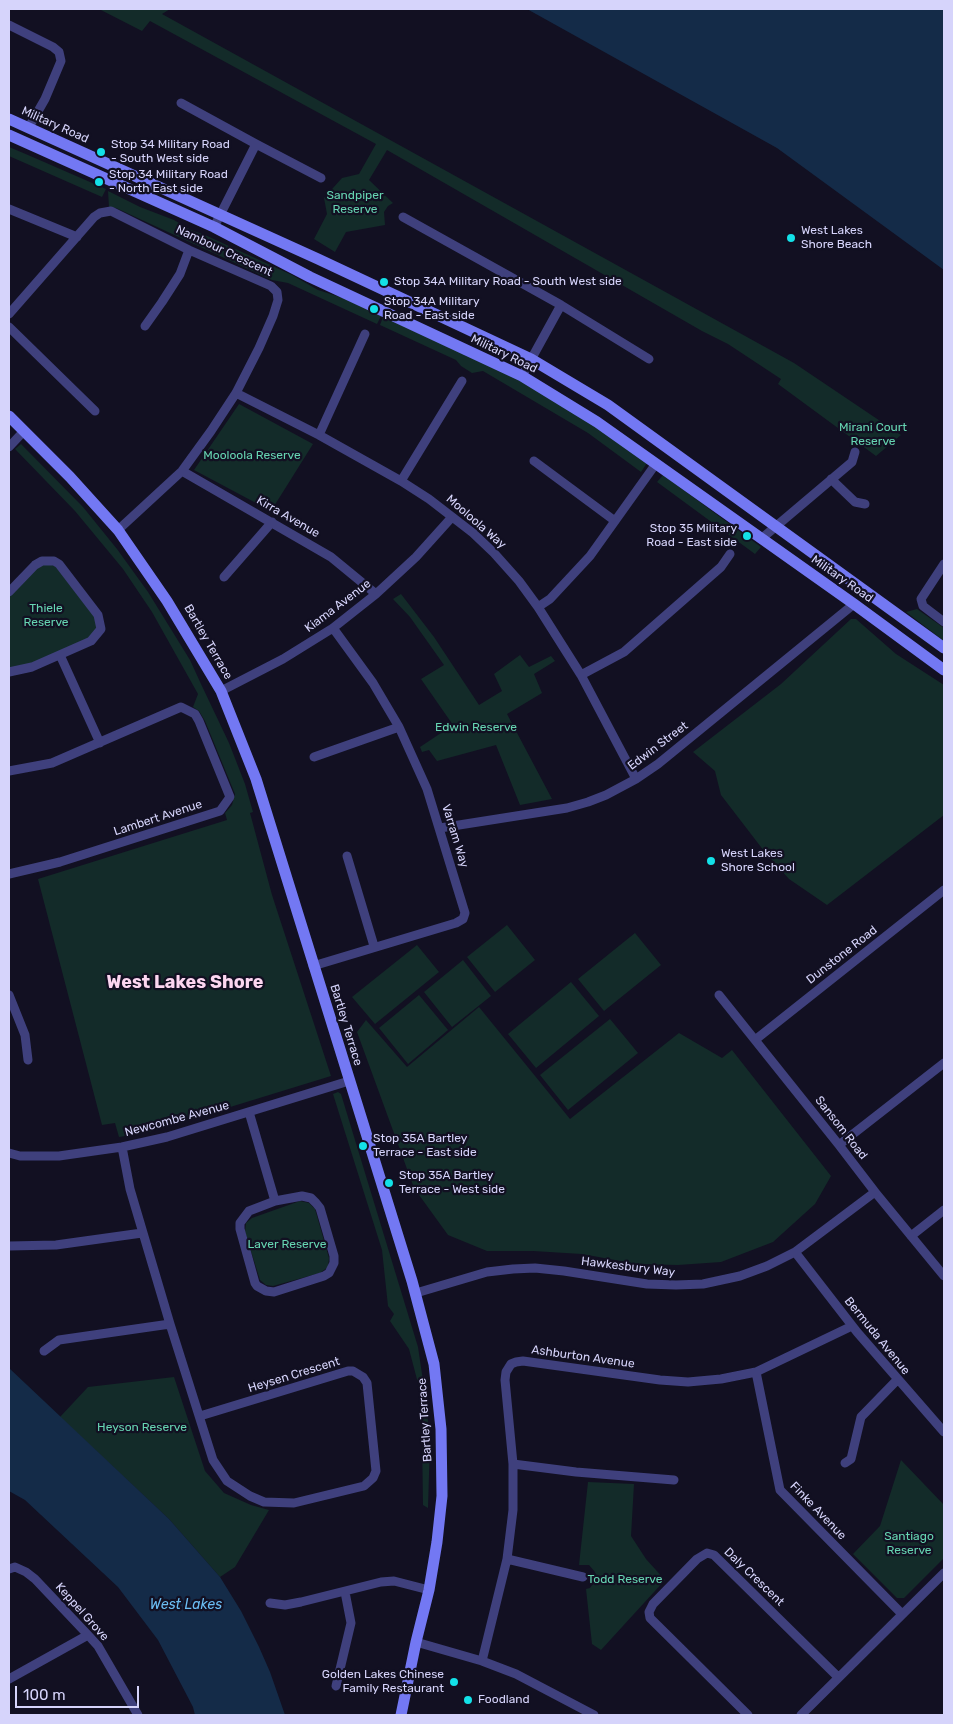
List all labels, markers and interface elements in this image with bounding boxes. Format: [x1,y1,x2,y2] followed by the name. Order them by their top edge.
[19,104,91,146] street label: Military Road
[111,138,230,166] place label: Stop 34 Military Road - South West side
[95,146,107,158] marker: Stop 34 Military Road - South West side
[109,168,228,196] place label: Stop 34 Military Road - North East side
[93,176,105,188] marker: Stop 34 Military Road - North East side
[327,189,383,217] park label: Sandpiper Reserve
[173,222,275,280] street label: Nambour Crescent
[801,224,872,252] place label: West Lakes Shore Beach
[785,232,797,244] marker: West Lakes Shore Beach
[394,275,622,289] place label: Stop 34A Military Road - South West side
[378,276,390,288] marker: Stop 34A Military Road - South West side
[384,295,480,323] place label: Stop 34A Military Road - East side
[368,303,380,315] marker: Stop 34A Military Road - East side
[468,332,540,376] street label: Military Road
[839,421,907,449] park label: Mirani Court Reserve
[203,449,301,463] park label: Mooloola Reserve
[443,492,509,552] street label: Mooloola Way
[254,493,322,541] street label: Kirra Avenue
[646,522,737,550] place label: Stop 35 Military Road - East side
[741,530,753,542] marker: Stop 35 Military Road - East side
[808,552,876,606] street label: Military Road
[302,576,374,636] street label: Kiama Avenue
[23,602,69,630] park label: Thiele Reserve
[181,602,235,682] street label: Bartley Terrace
[625,719,691,773] street label: Edwin Street
[435,721,517,735] park label: Edwin Reserve
[112,797,204,839] street label: Lambert Avenue
[439,803,471,869] street label: Varram Way
[721,847,795,875] place label: West Lakes Shore School
[705,855,717,867] marker: West Lakes Shore School
[804,923,880,987] street label: Dunstone Road
[107,972,263,994] district label: West Lakes Shore
[327,983,365,1067] street label: Bartley Terrace
[812,1093,870,1163] street label: Sansom Road
[123,1098,231,1140] street label: Newcombe Avenue
[373,1132,477,1160] place label: Stop 35A Bartley Terrace - East side
[357,1140,369,1152] marker: Stop 35A Bartley Terrace - East side
[399,1169,505,1197] place label: Stop 35A Bartley Terrace - West side
[383,1177,395,1189] marker: Stop 35A Bartley Terrace - West side
[248,1238,326,1252] park label: Laver Reserve
[580,1254,676,1280] street label: Hawkesbury Way
[841,1294,913,1378] street label: Bermuda Avenue
[530,1343,636,1371] street label: Ashburton Avenue
[246,1354,342,1396] street label: Heysen Crescent
[415,1377,435,1463] street label: Bartley Terrace
[97,1421,187,1435] park label: Heyson Reserve
[787,1479,849,1543] street label: Finke Avenue
[884,1530,934,1558] park label: Santiago Reserve
[721,1545,787,1609] street label: Daly Crescent
[588,1573,662,1587] park label: Todd Reserve
[52,1580,112,1644] street label: Keppel Grove
[150,1597,222,1613] water label: West Lakes
[322,1668,444,1696] place label: Golden Lakes Chinese Family Restaurant
[18,1676,141,1708] scale bar
[448,1676,460,1688] marker: Golden Lakes Chinese Family Restaurant
[23,1686,65,1704] text: 100 m
[478,1693,530,1707] place label: Foodland
[462,1694,474,1706] marker: Foodland

